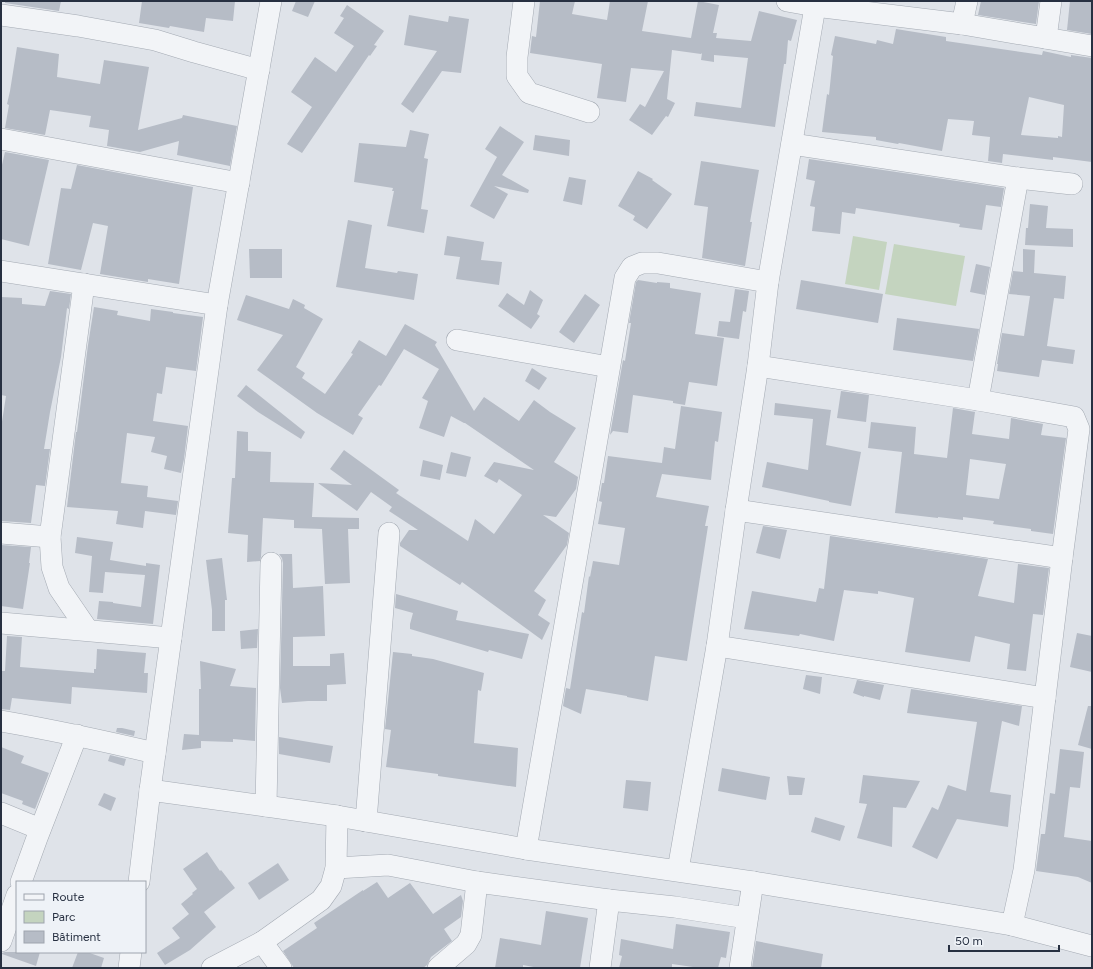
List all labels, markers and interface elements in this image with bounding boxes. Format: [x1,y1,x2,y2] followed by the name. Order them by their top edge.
[16,881,146,953] legend
[52,890,85,904] text: Route
[52,910,76,924] text: Parc
[949,927,1059,953] scale bar
[52,930,101,944] text: Bâtiment
[955,934,983,948] text: 50 m

